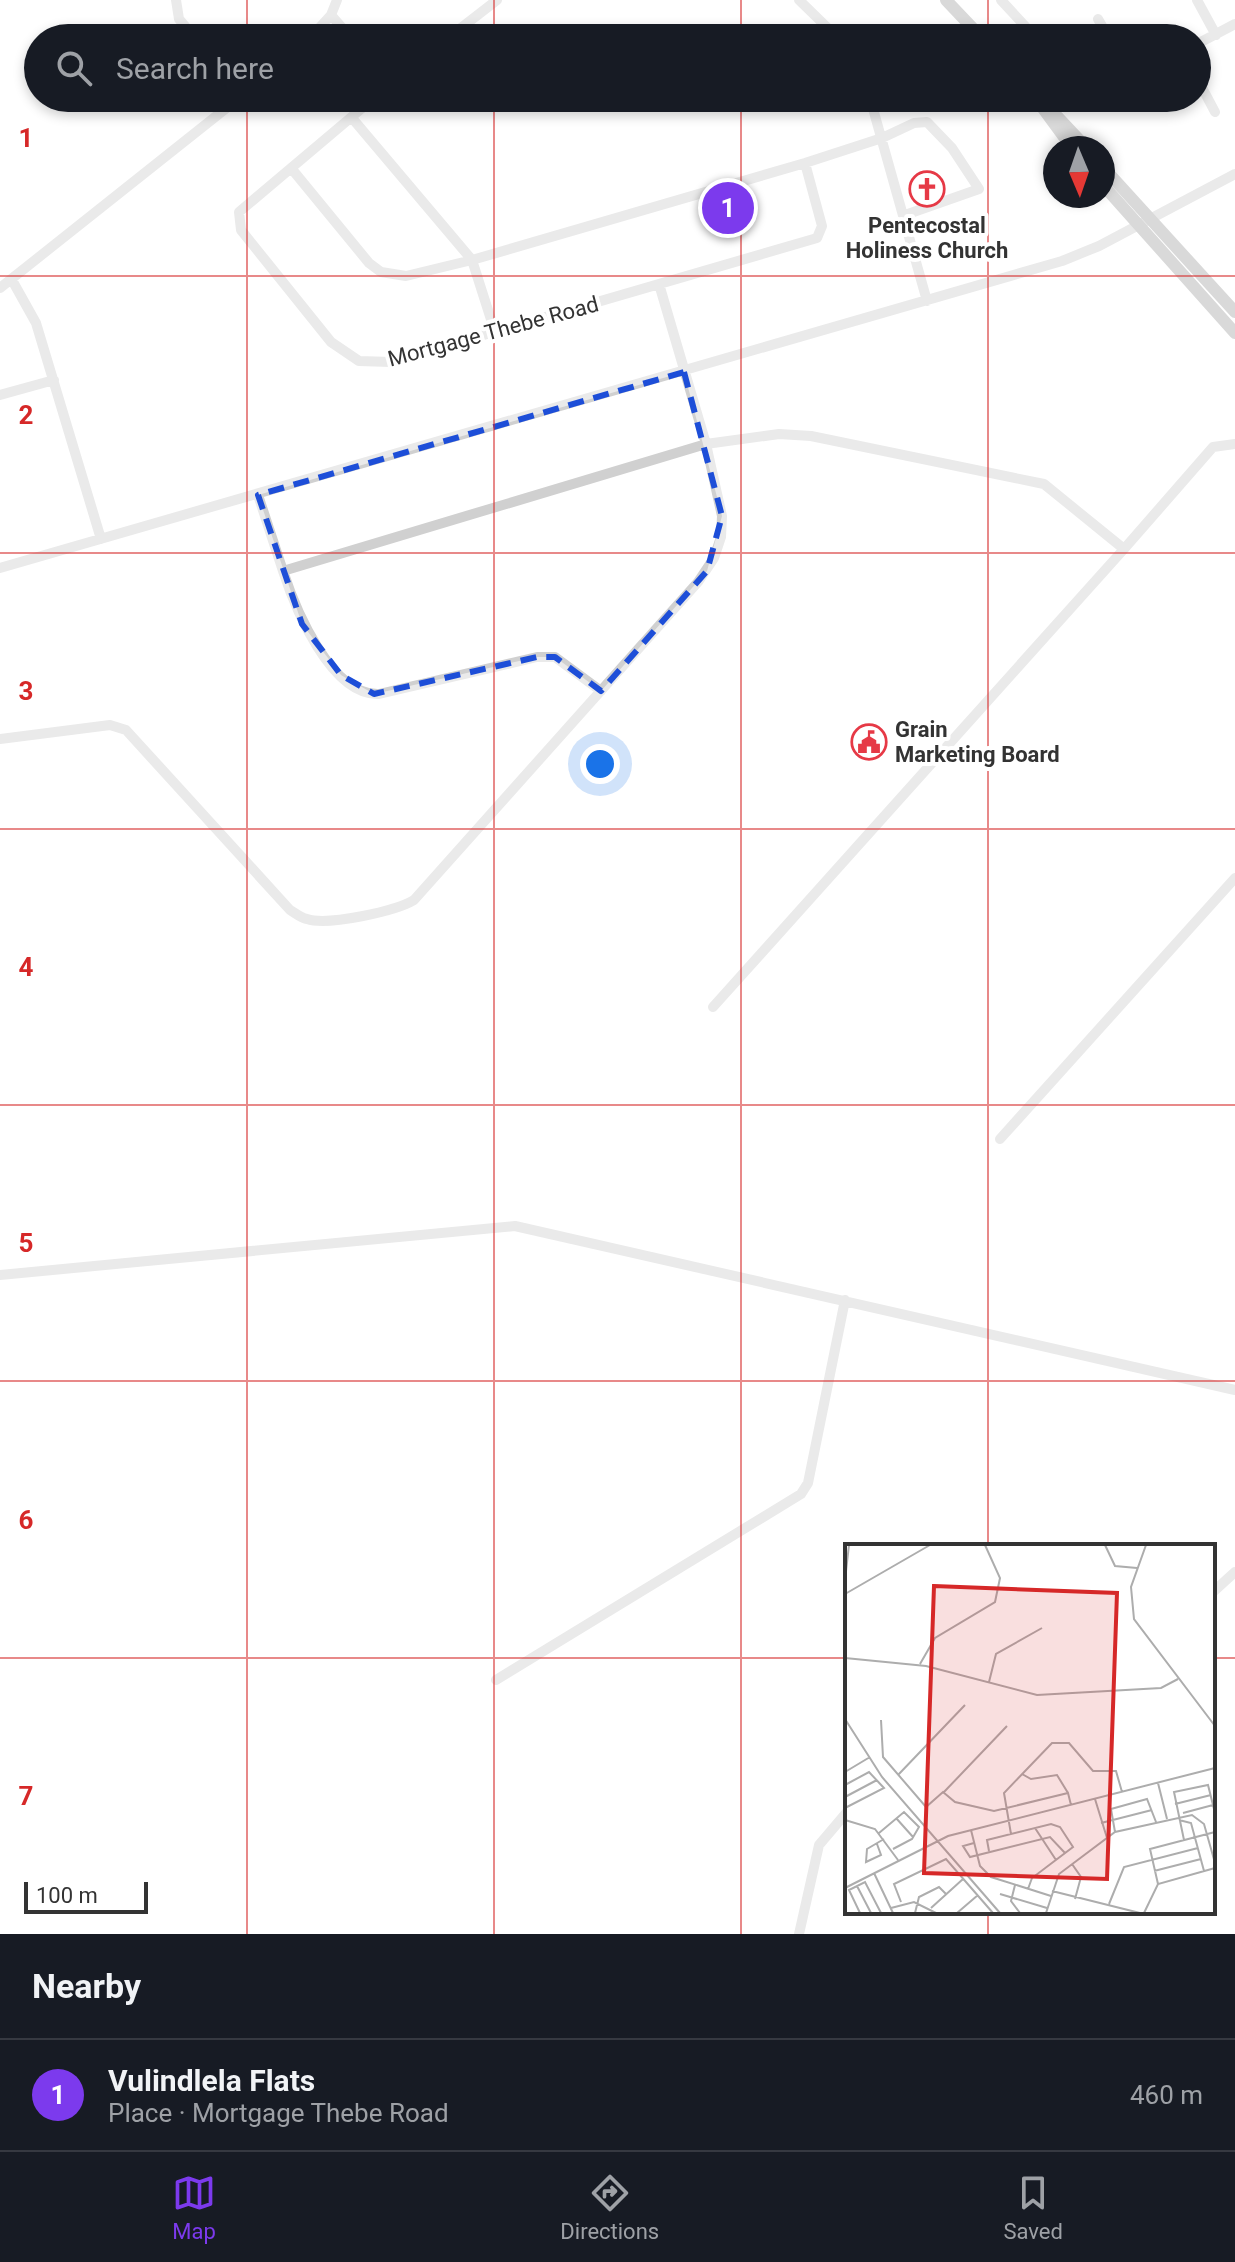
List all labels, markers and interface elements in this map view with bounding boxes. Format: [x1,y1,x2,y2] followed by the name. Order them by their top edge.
[24,24,1211,112] search box
[52,46,96,90] icon: search
[116,51,274,86] text: Search here
[19,123,33,153] text: 1
[1043,136,1115,208] north arrow
[908,170,946,208] church icon: Pentecostal Holiness Church
[702,178,754,238] pin: 1
[846,213,1008,263] place label: Pentecostal Holiness Church
[385,291,601,372] street label: Mortgage Thebe Road
[19,400,33,430] text: 2
[19,676,33,706] text: 3
[895,717,1060,767] place label: Grain Marketing Board
[850,723,888,761] public building icon: Grain Marketing Board
[580,744,620,784] your location
[19,952,34,982] text: 4
[19,1228,33,1258] text: 5
[19,1505,34,1535] text: 6
[845,1544,1215,1914] inset map
[19,1781,33,1811] text: 7
[24,1878,148,1914] scale bar
[36,1883,98,1908] text: 100 m
[32,1966,141,2006] text: Nearby
[108,2063,315,2098] text: Vulindlela Flats
[51,2080,65,2110] text: 1
[1130,2080,1203,2110] text: 460 m
[108,2098,449,2128] text: Place · Mortgage Thebe Road
[172,2171,216,2244] tab: Map
[560,2171,659,2244] tab: Directions
[1003,2171,1063,2244] tab: Saved

